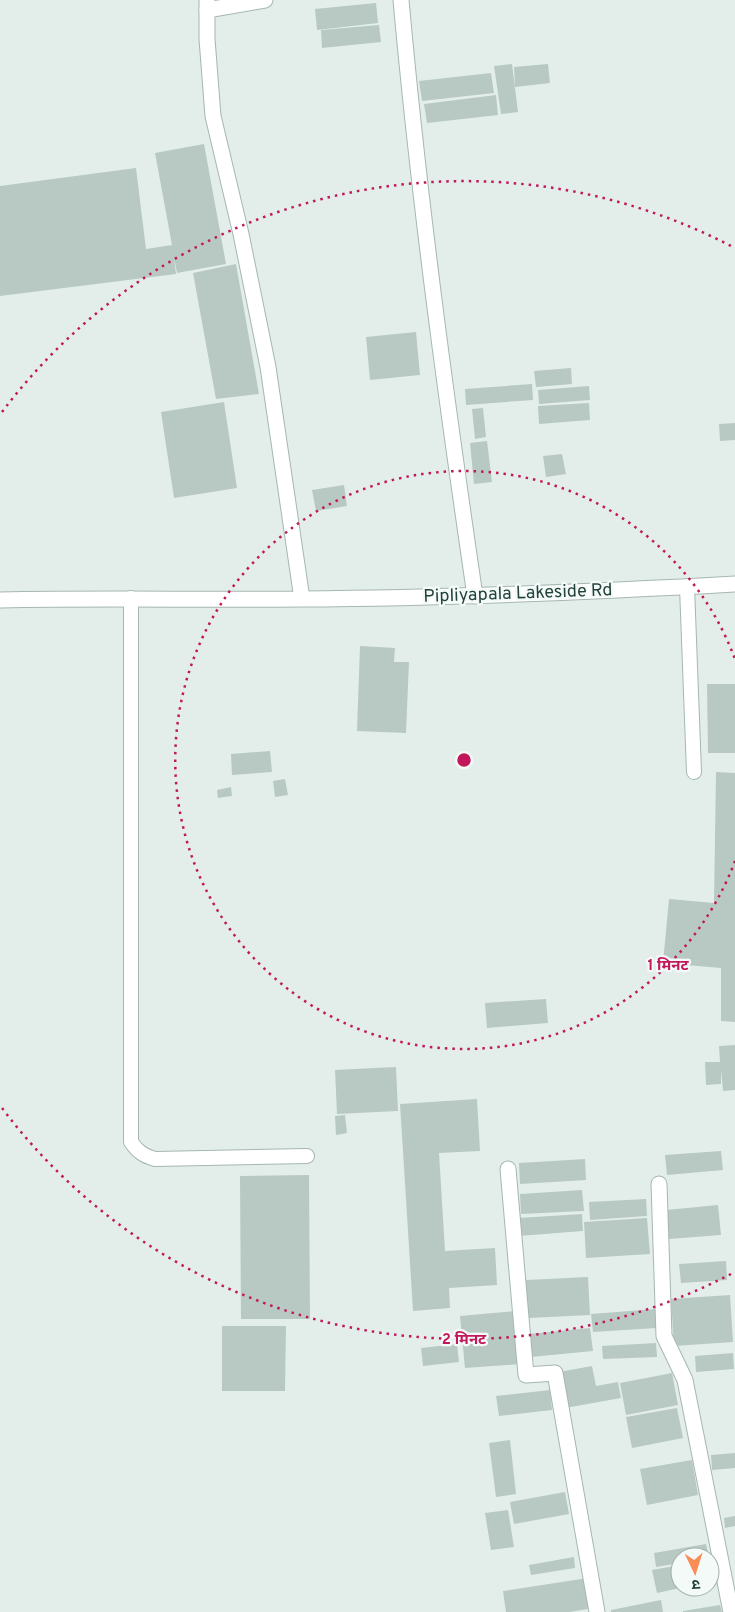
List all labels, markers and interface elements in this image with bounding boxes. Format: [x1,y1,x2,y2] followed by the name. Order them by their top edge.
[423,579,613,609] street label: Pipliyapala Lakeside Rd
[455,751,473,769] centre of rings
[647,957,690,976] text: 1 मिनट
[442,1331,487,1350] text: 2 मिनट
[670,1547,720,1597] north arrow
[690,1575,700,1592] text: उ

